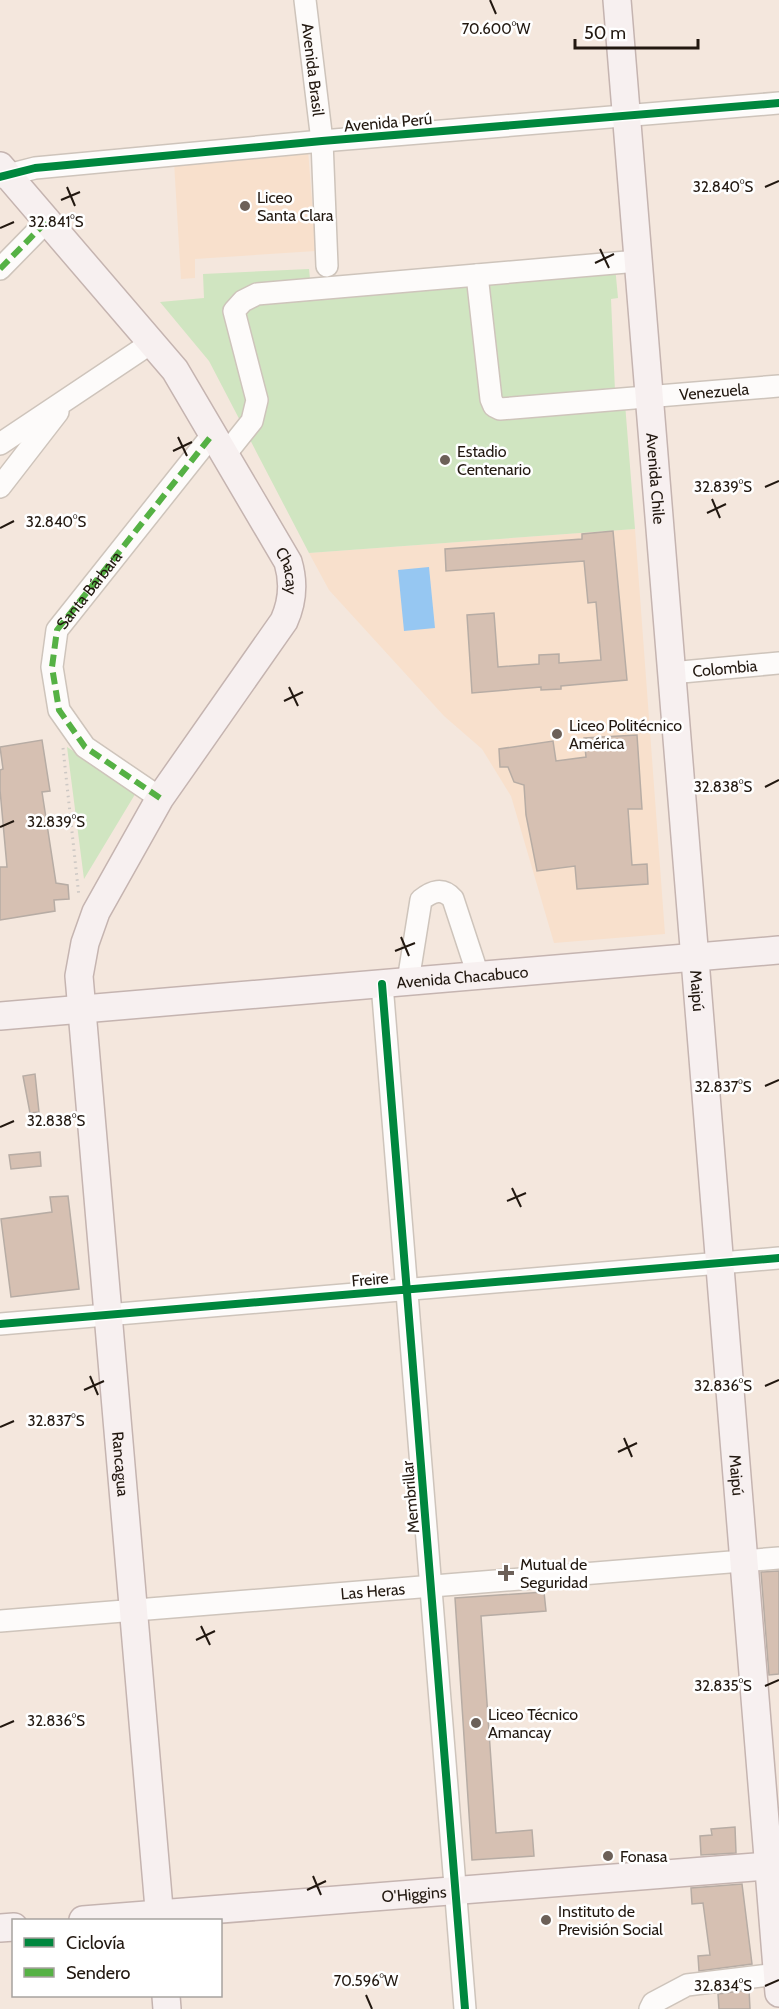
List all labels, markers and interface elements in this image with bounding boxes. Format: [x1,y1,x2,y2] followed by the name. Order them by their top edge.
[575,12,698,50] scale bar
[462,20,531,38] text: 70.600°W
[298,22,328,117] street label: Avenida Brasil
[584,22,626,44] text: 50 m
[343,109,433,136] street label: Avenida Perú
[693,178,753,196] text: 32.840°S
[257,188,334,225] place label: Liceo Santa Clara
[238,199,252,213] marker: Liceo Santa Clara
[29,213,84,231] text: 32.841°S
[679,379,750,404] street label: Venezuela
[642,432,669,525] street label: Avenida Chile
[457,442,531,479] place label: Estadio Centenario
[438,453,452,467] marker: Estadio Centenario
[694,478,752,496] text: 32.839°S
[26,513,86,531] text: 32.840°S
[271,544,301,595] street label: Chacay
[53,547,126,633] street label: Santa Bárbara
[692,656,758,681] street label: Colombia
[569,716,682,753] place label: Liceo Politécnico América
[550,727,564,741] marker: Liceo Politécnico América
[694,778,752,796] text: 32.838°S
[27,813,85,831] text: 32.839°S
[396,962,529,992] street label: Avenida Chacabuco
[686,969,708,1012] street label: Maipú
[695,1078,752,1096] text: 32.837°S
[27,1112,85,1130] text: 32.838°S
[351,1268,389,1291] street label: Freire
[694,1377,752,1395] text: 32.836°S
[28,1412,85,1430] text: 32.837°S
[108,1431,133,1498] street label: Rancagua
[725,1454,748,1497] street label: Maipú
[398,1459,423,1534] street label: Membrillar
[520,1555,588,1592] place label: Mutual de Seguridad
[497,1564,515,1582] marker: Mutual de Seguridad
[340,1579,406,1603] street label: Las Heras
[694,1677,752,1695] text: 32.835°S
[488,1705,578,1742] place label: Liceo Técnico Amancay
[27,1712,85,1730] text: 32.836°S
[469,1716,483,1730] marker: Liceo Técnico Amancay
[620,1847,668,1866] place label: Fonasa
[601,1849,615,1863] marker: Fonasa
[381,1882,447,1906] street label: O'Higgins
[558,1902,663,1939] place label: Instituto de Previsión Social
[539,1913,553,1927] marker: Instituto de Previsión Social
[12,1919,222,1997] legend
[66,1932,125,1954] text: Ciclovía
[66,1962,130,1984] text: Sendero
[334,1972,399,1990] text: 70.596°W
[694,1977,752,1995] text: 32.834°S

